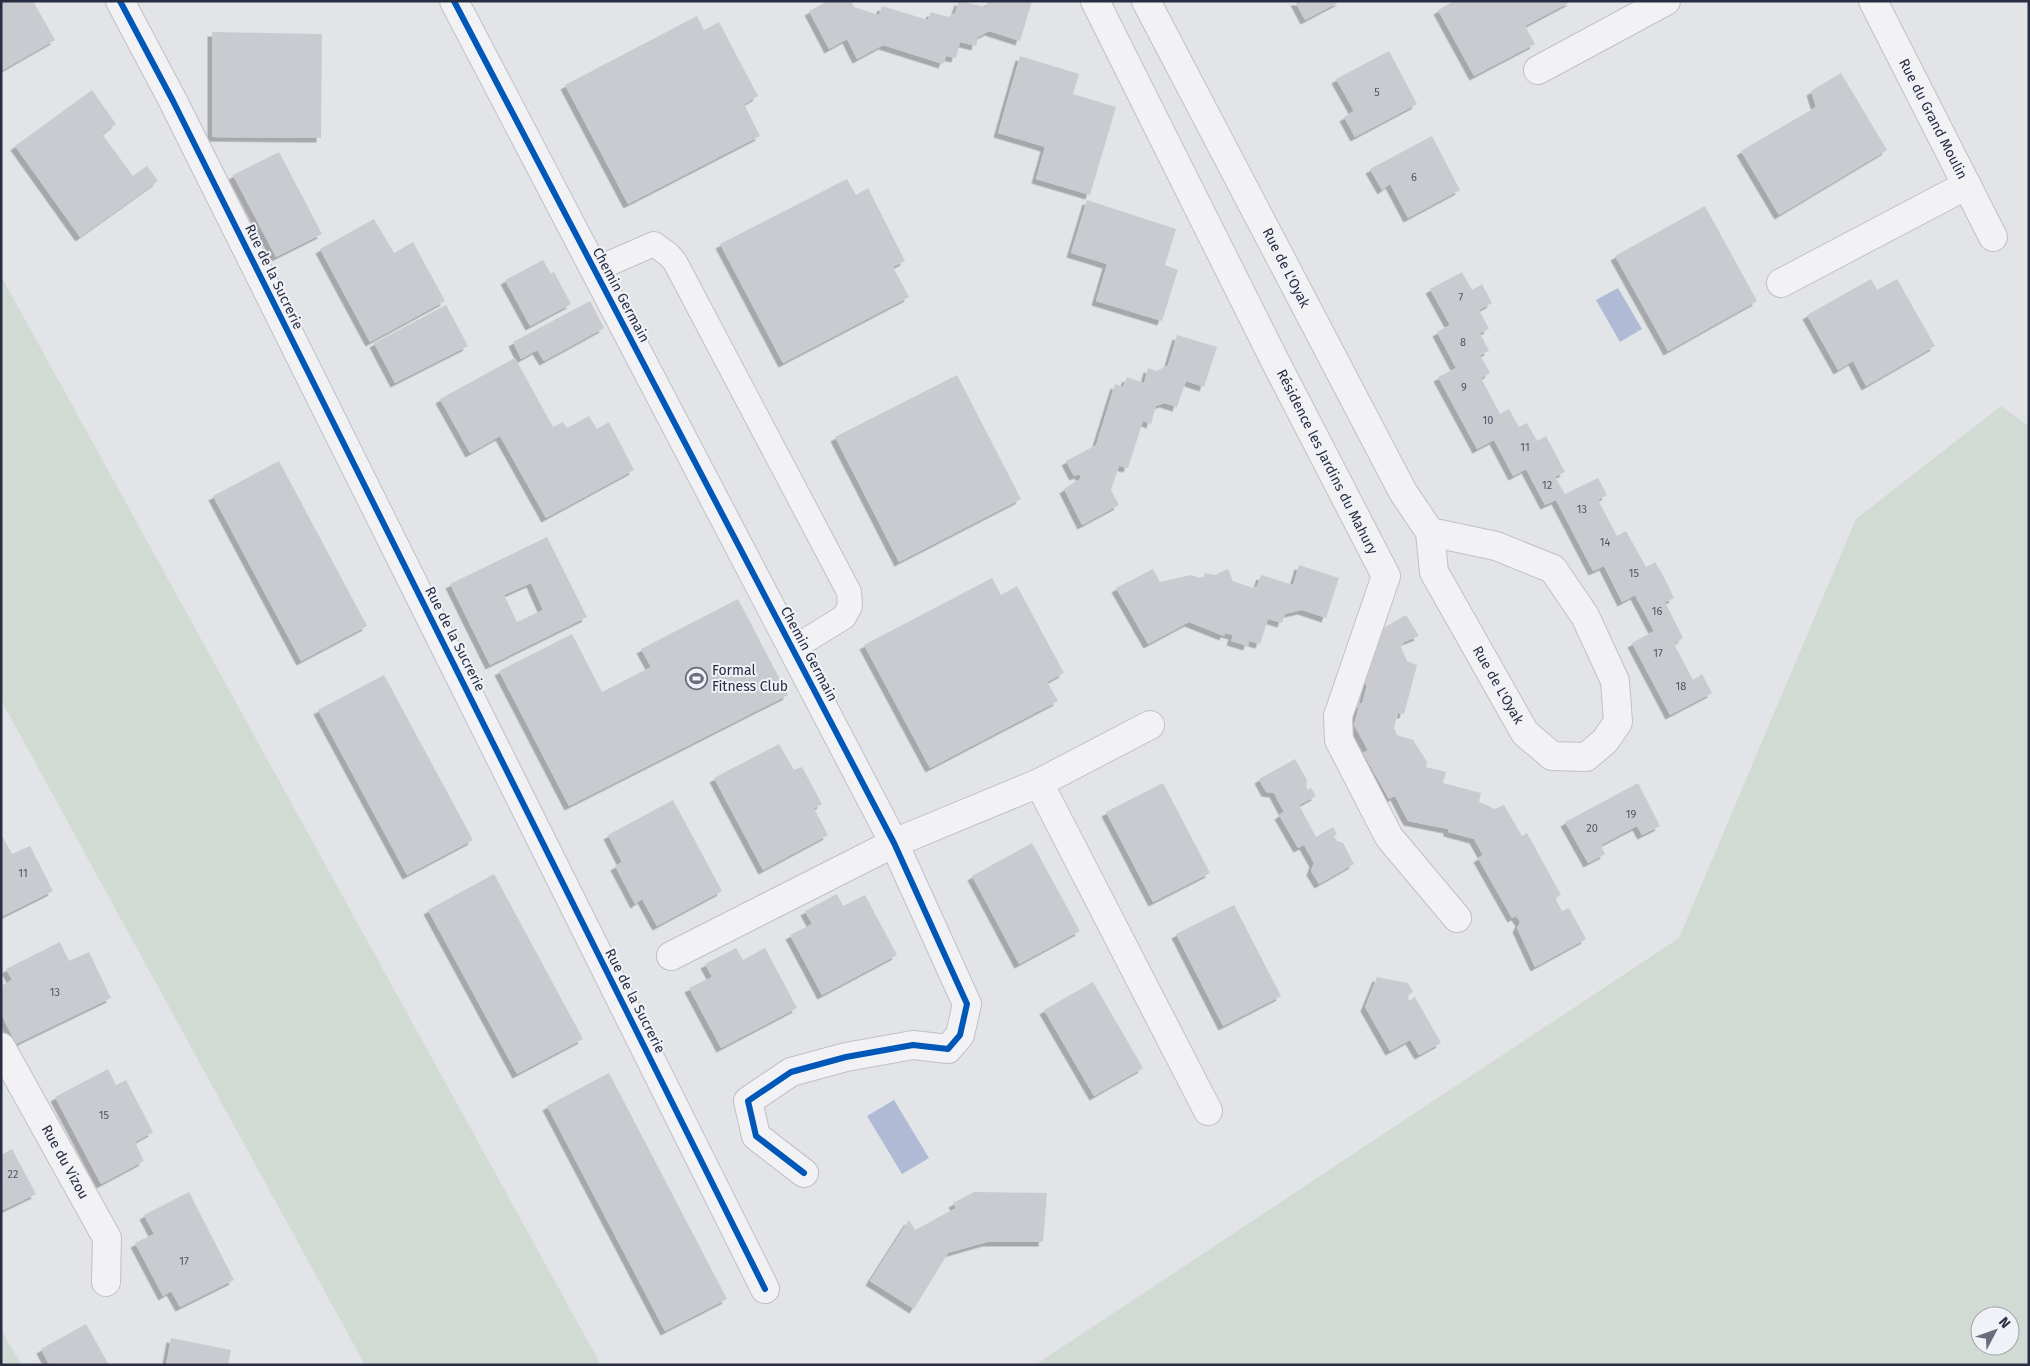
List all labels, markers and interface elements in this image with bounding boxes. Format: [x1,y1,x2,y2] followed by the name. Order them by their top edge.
[1895,56,1971,182] street label: Rue du Grand Moulin
[1374,86,1380,99] house number: 5
[1411,171,1417,184] house number: 6
[241,222,307,332] street label: Rue de la Sucrerie
[1259,225,1314,312] street label: Rue de L'Oyak
[589,245,653,345] street label: Chemin Germain
[1459,291,1464,304] house number: 7
[1460,336,1466,349] house number: 8
[1273,367,1381,557] street label: Résidence les Jardins du Mahury
[1461,381,1467,394] house number: 9
[1483,414,1493,427] house number: 10
[1520,441,1530,454] house number: 11
[1542,479,1552,492] house number: 12
[1577,503,1587,516] house number: 13
[1600,536,1610,549] house number: 14
[1629,567,1640,580] house number: 15
[421,584,489,694] street label: Rue de la Sucrerie
[777,604,841,704] street label: Chemin Germain
[1652,605,1662,618] house number: 16
[1469,643,1528,728] street label: Rue de L'Oyak
[1653,647,1663,660] house number: 17
[712,662,788,695] place label: Formal Fitness Club
[684,666,708,690] sports icon: Formal Fitness Club
[1676,680,1686,693] house number: 18
[1626,808,1636,821] house number: 19
[1586,822,1598,835] house number: 20
[18,867,28,880] house number: 11
[601,946,669,1056] street label: Rue de la Sucrerie
[50,986,60,999] house number: 13
[99,1109,110,1122] house number: 15
[38,1122,92,1202] street label: Rue du Vizou
[8,1168,18,1181] house number: 22
[179,1255,189,1268] house number: 17
[1970,1306,2020,1356] north arrow
[1995,1314,2014,1332] text: N

